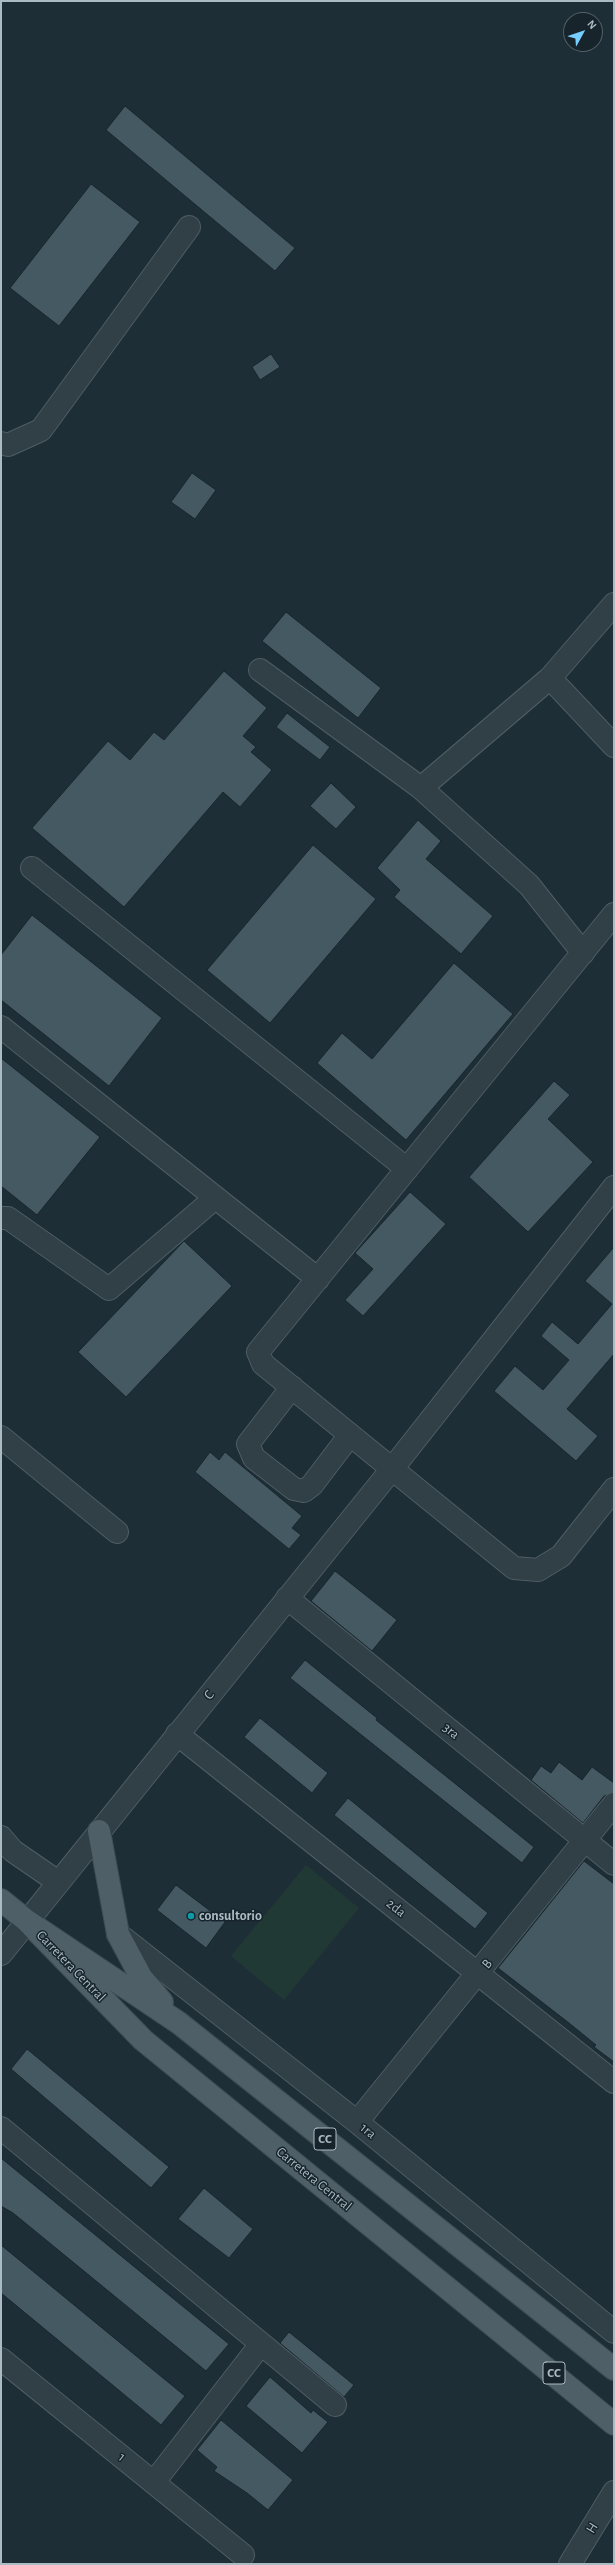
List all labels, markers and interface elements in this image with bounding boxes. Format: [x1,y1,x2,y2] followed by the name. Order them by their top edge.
[563,12,603,52] north arrow
[585,18,598,31] text: N
[200,1687,218,1703] street label: C
[439,1719,463,1743] street label: 3ra
[383,1895,409,1921] street label: 2da
[199,1908,262,1924] place label: consultorio
[186,1911,196,1921] marker: consultorio
[33,1927,109,2005] street label: Carretera Central
[478,1956,496,1972] street label: B
[357,2120,379,2142] street label: 1ra
[314,2128,336,2150] road number: CC
[273,2143,355,2215] street label: Carretera Central
[543,2362,565,2384] road number: CC
[115,2449,129,2465] street label: 1
[582,2520,602,2536] street label: H

